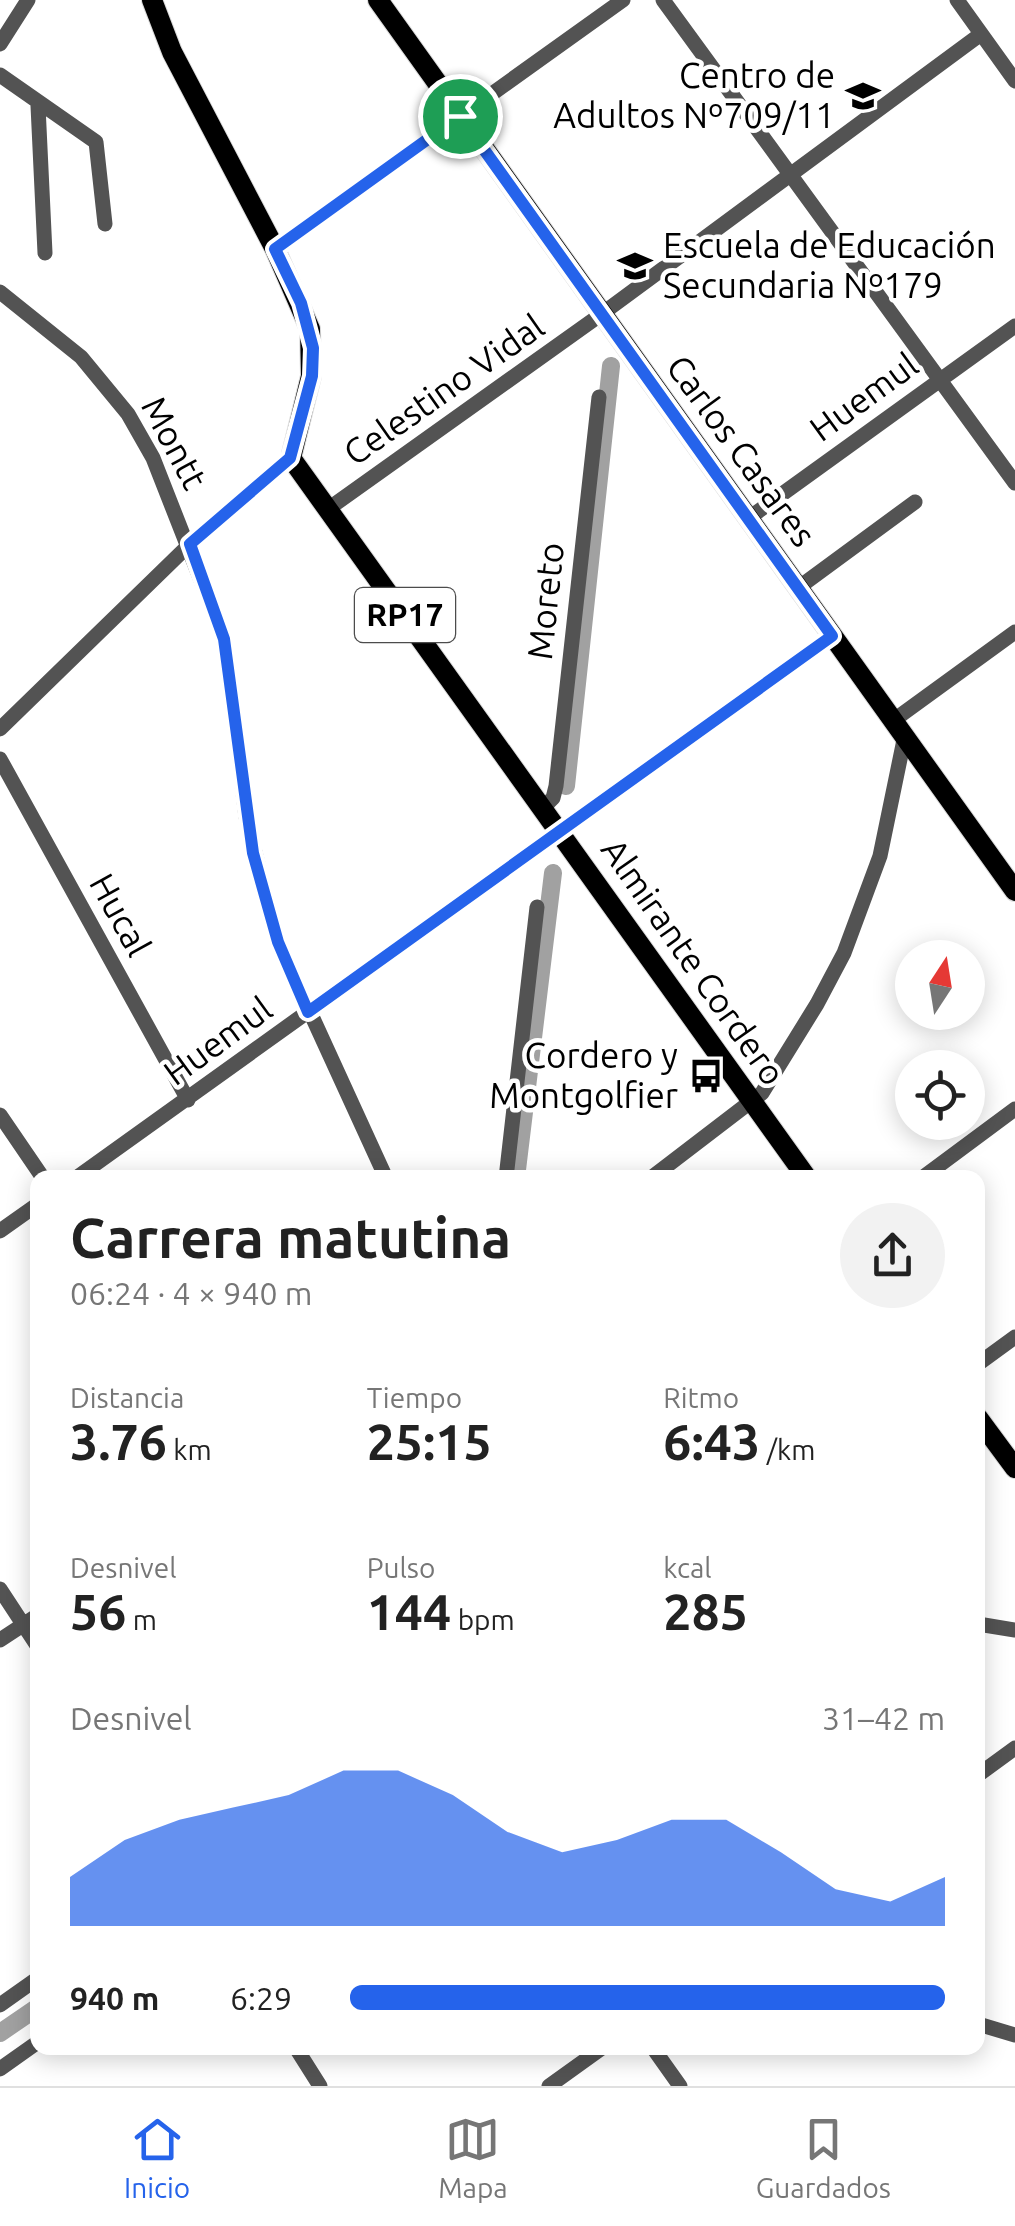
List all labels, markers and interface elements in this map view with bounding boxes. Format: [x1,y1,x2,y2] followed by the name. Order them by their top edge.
[553,55,835,135] place label: Centro de Adultos Nº709/11
[418,74,503,159] pin
[844,77,882,115] school or university icon: Centro de Adultos Nº709/11
[433,89,488,144] icon: arrive
[663,225,996,305] place label: Escuela de Educación Secundaria Nº179
[616,247,654,285] school or university icon: Escuela de Educación Secundaria Nº179
[336,306,551,473] street label: Celestino Vidal
[802,344,925,449] street label: Huemul
[659,347,824,554] street label: Carlos Casares
[134,390,216,496] street label: Montt
[519,540,571,661] street label: Moreto
[355,588,455,642] road number: RP17
[594,831,794,1092] street label: Almirante Cordero
[82,866,160,963] street label: Hucal
[895,940,985,1030] north arrow
[895,940,985,1140] map controls
[156,988,279,1093] street label: Huemul
[489,1035,678,1115] place label: Cordero y Montgolfier
[895,1050,985,1140] button: locate
[687,1057,725,1095] bus stop icon: Cordero y Montgolfier
[840,1203,945,1308] button: share
[70,1207,511,1268] text: Carrera matutina
[70,1275,312,1311] text: 06:24 · 4 × 940 m
[70,1382,184,1413] text: Distancia
[367,1382,462,1413] text: Tiempo
[663,1382,739,1413] text: Ritmo
[70,1413,167,1469] text: 3.76
[367,1413,492,1469] text: 25:15
[663,1413,760,1469] text: 6:43
[167,1434,212,1465] text: km
[760,1434,815,1465] text: /km
[70,1552,177,1583] text: Desnivel
[367,1552,435,1583] text: Pulso
[663,1552,712,1583] text: kcal
[70,1583,126,1639] text: 56
[367,1583,451,1639] text: 144
[663,1583,748,1639] text: 285
[126,1604,157,1635] text: m
[451,1604,515,1635] text: bpm
[70,1700,192,1736] text: Desnivel
[822,1700,945,1736] text: 31–42 m
[70,1980,159,2016] text: 940 m
[230,1980,292,2016] text: 6:29
[124,2112,190,2203] tab: Inicio
[438,2112,508,2203] tab: Mapa
[756,2112,891,2203] tab: Guardados

